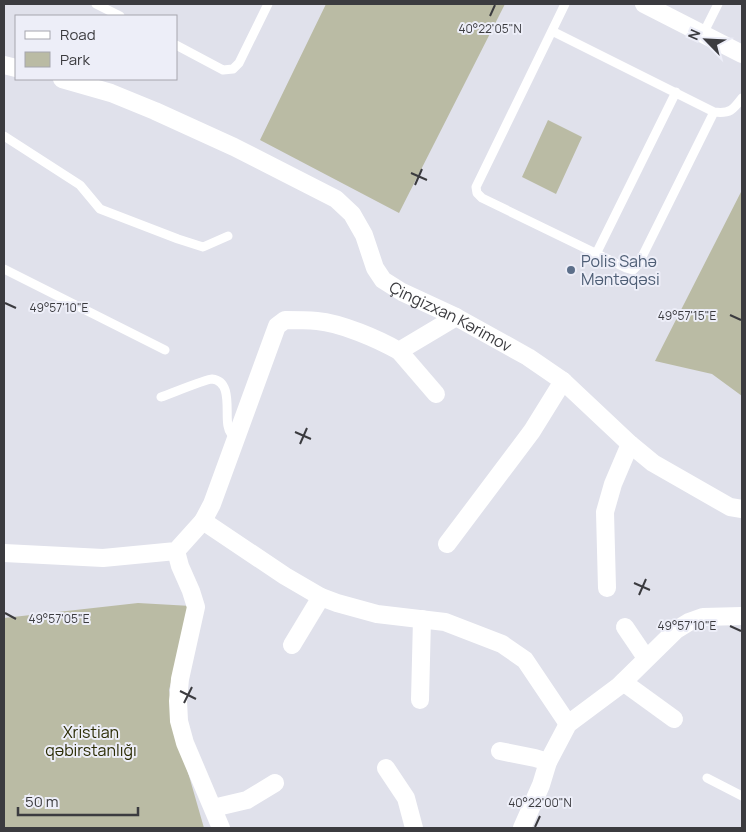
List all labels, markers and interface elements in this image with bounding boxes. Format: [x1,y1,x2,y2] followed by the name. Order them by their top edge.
[15,15,178,80] legend
[681,15,731,65] north arrow
[458,20,522,37] text: 40°22'05"N
[60,24,96,45] text: Road
[683,26,704,43] text: N
[60,49,90,70] text: Park
[581,250,660,290] place label: Polis Sahə Məntəqəsi
[565,264,577,276] marker: Polis Sahə Məntəqəsi
[385,276,516,357] street label: Çingizxan Kərimov
[30,299,89,316] text: 49°57'10"E
[658,307,716,324] text: 49°57'15"E
[28,610,90,627] text: 49°57'05"E
[658,617,717,634] text: 49°57'10"E
[45,721,137,761] park label: Xristian qəbirstanlığı
[18,784,138,816] scale bar
[25,791,59,812] text: 50 m
[508,794,572,811] text: 40°22'00"N

